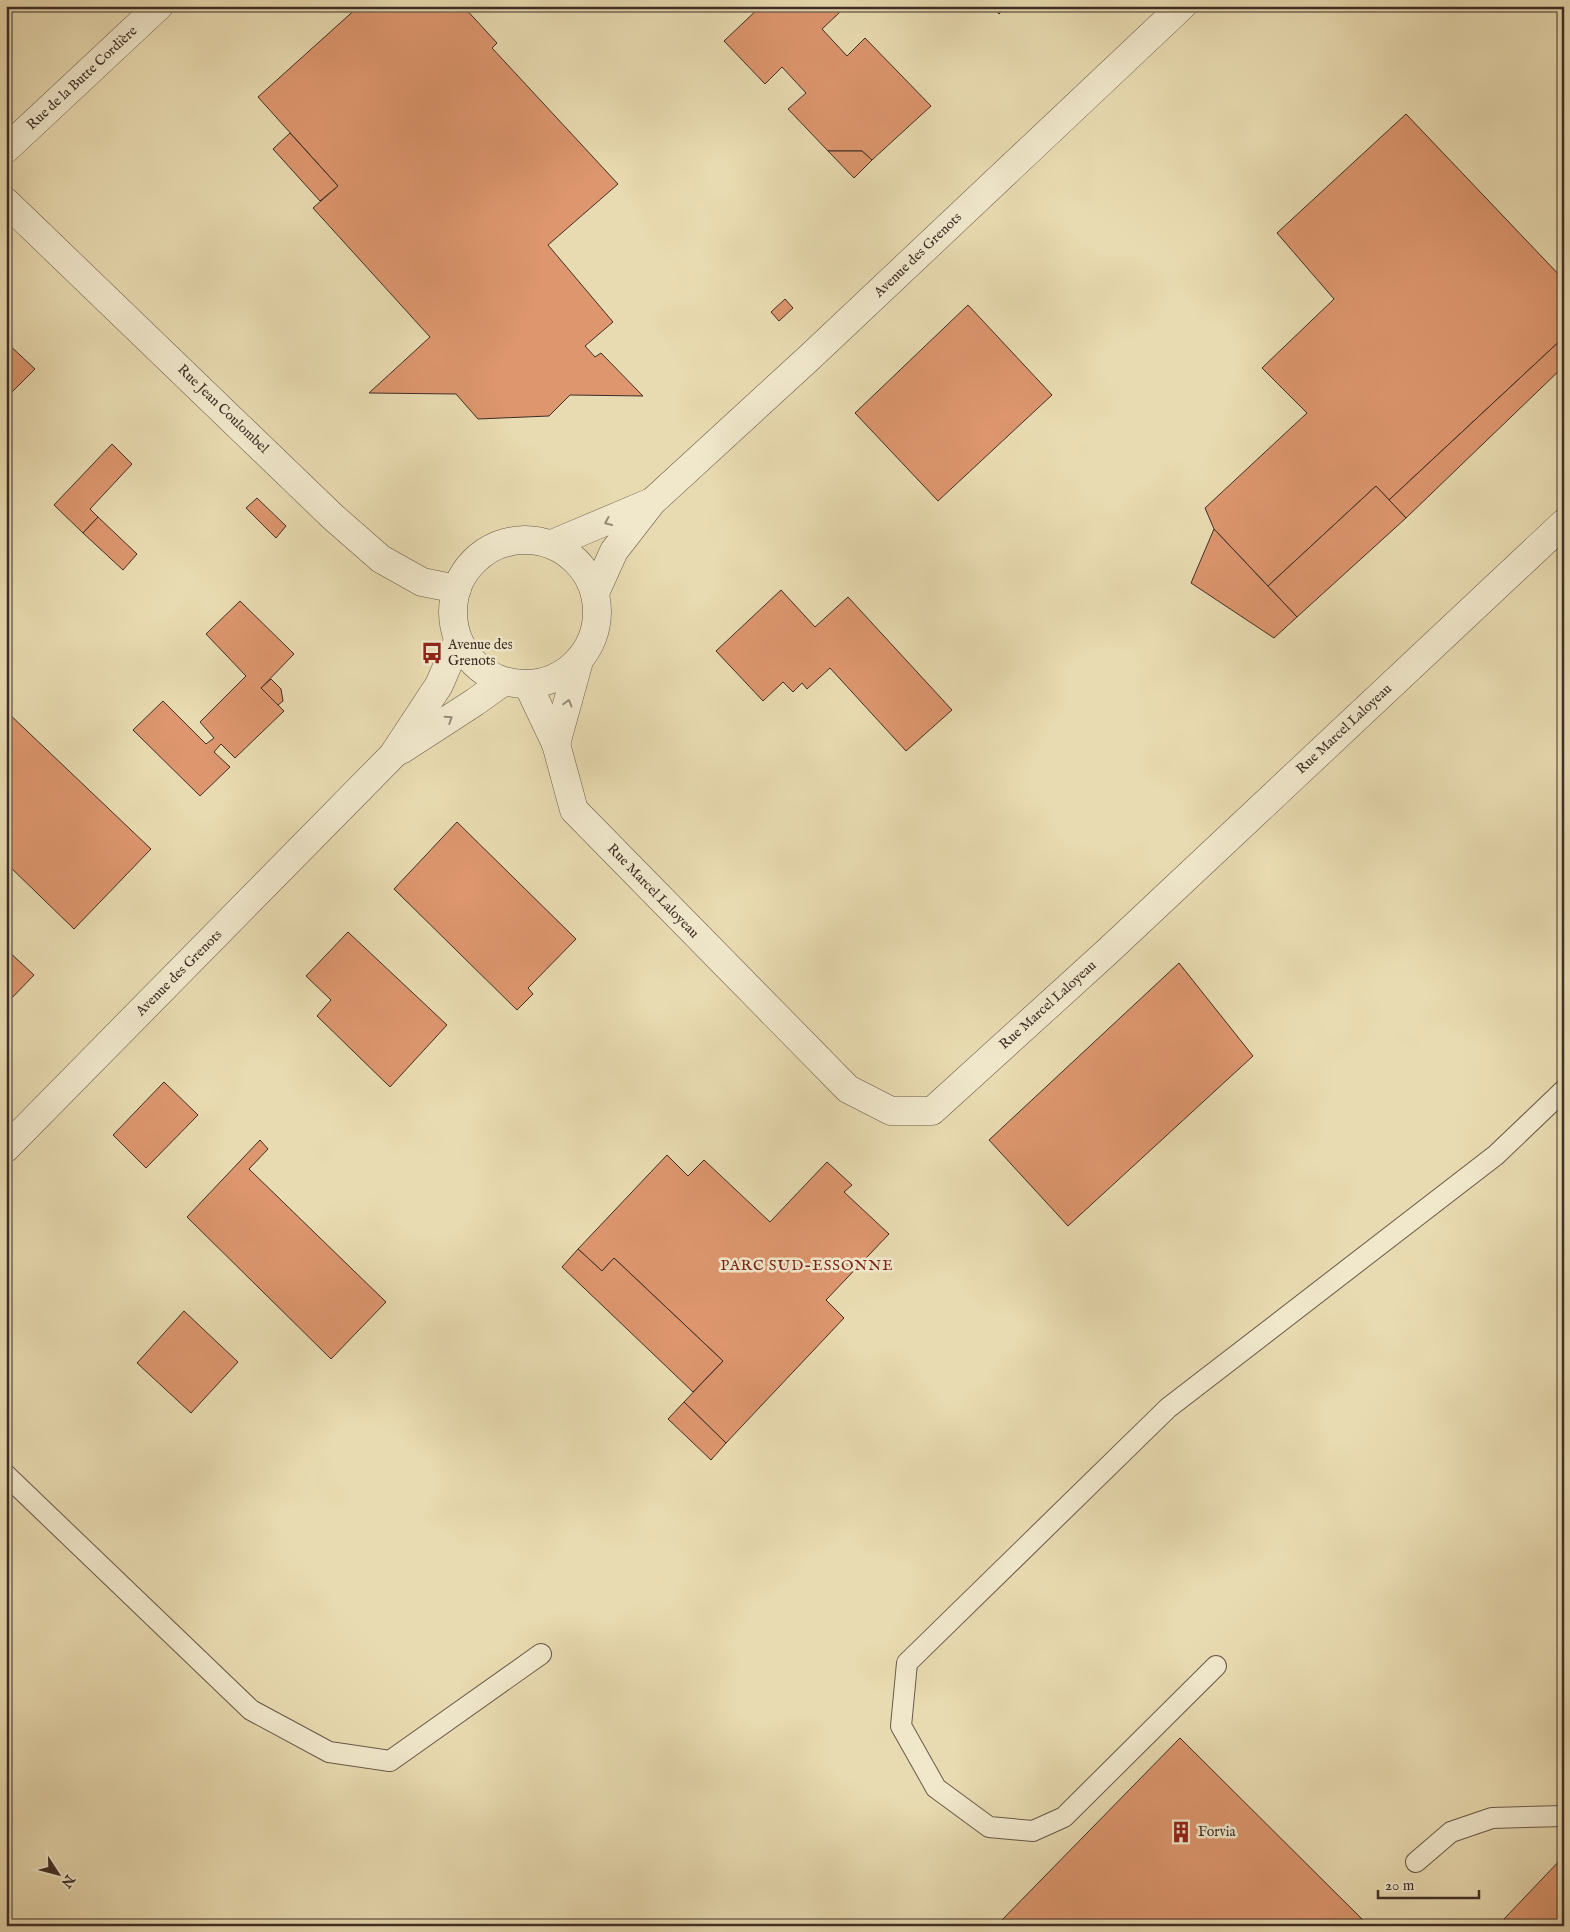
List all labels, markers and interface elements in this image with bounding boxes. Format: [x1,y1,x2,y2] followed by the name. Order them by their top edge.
[23,22,141,134] street label: Rue de la Butte Cordière
[870,208,966,302] street label: Avenue des Grenots
[173,361,273,457] street label: Rue Jean Coulombel
[604,515,613,526] one-way arrow
[447,636,513,670] place label: Avenue des Grenots
[419,640,445,666] bus stop icon: Avenue des Grenots
[1292,680,1396,778] street label: Rue Marcel Laloyeau
[562,698,573,707] one-way arrow
[444,716,453,726] one-way arrow
[603,840,703,942] street label: Rue Marcel Laloyeau
[131,926,226,1021] street label: Avenue des Grenots
[996,957,1100,1053] street label: Rue Marcel Laloyeau
[720,1256,894,1275] district label: PARC SUD-ESSONNE
[1168,1819,1194,1845] building icon: Forvia
[1198,1823,1236,1841] place label: Forvia
[32,1850,82,1900] north arrow
[1378,1867,1479,1899] scale bar
[57,1870,79,1891] text: N
[1385,1876,1415,1895] text: 20 m

